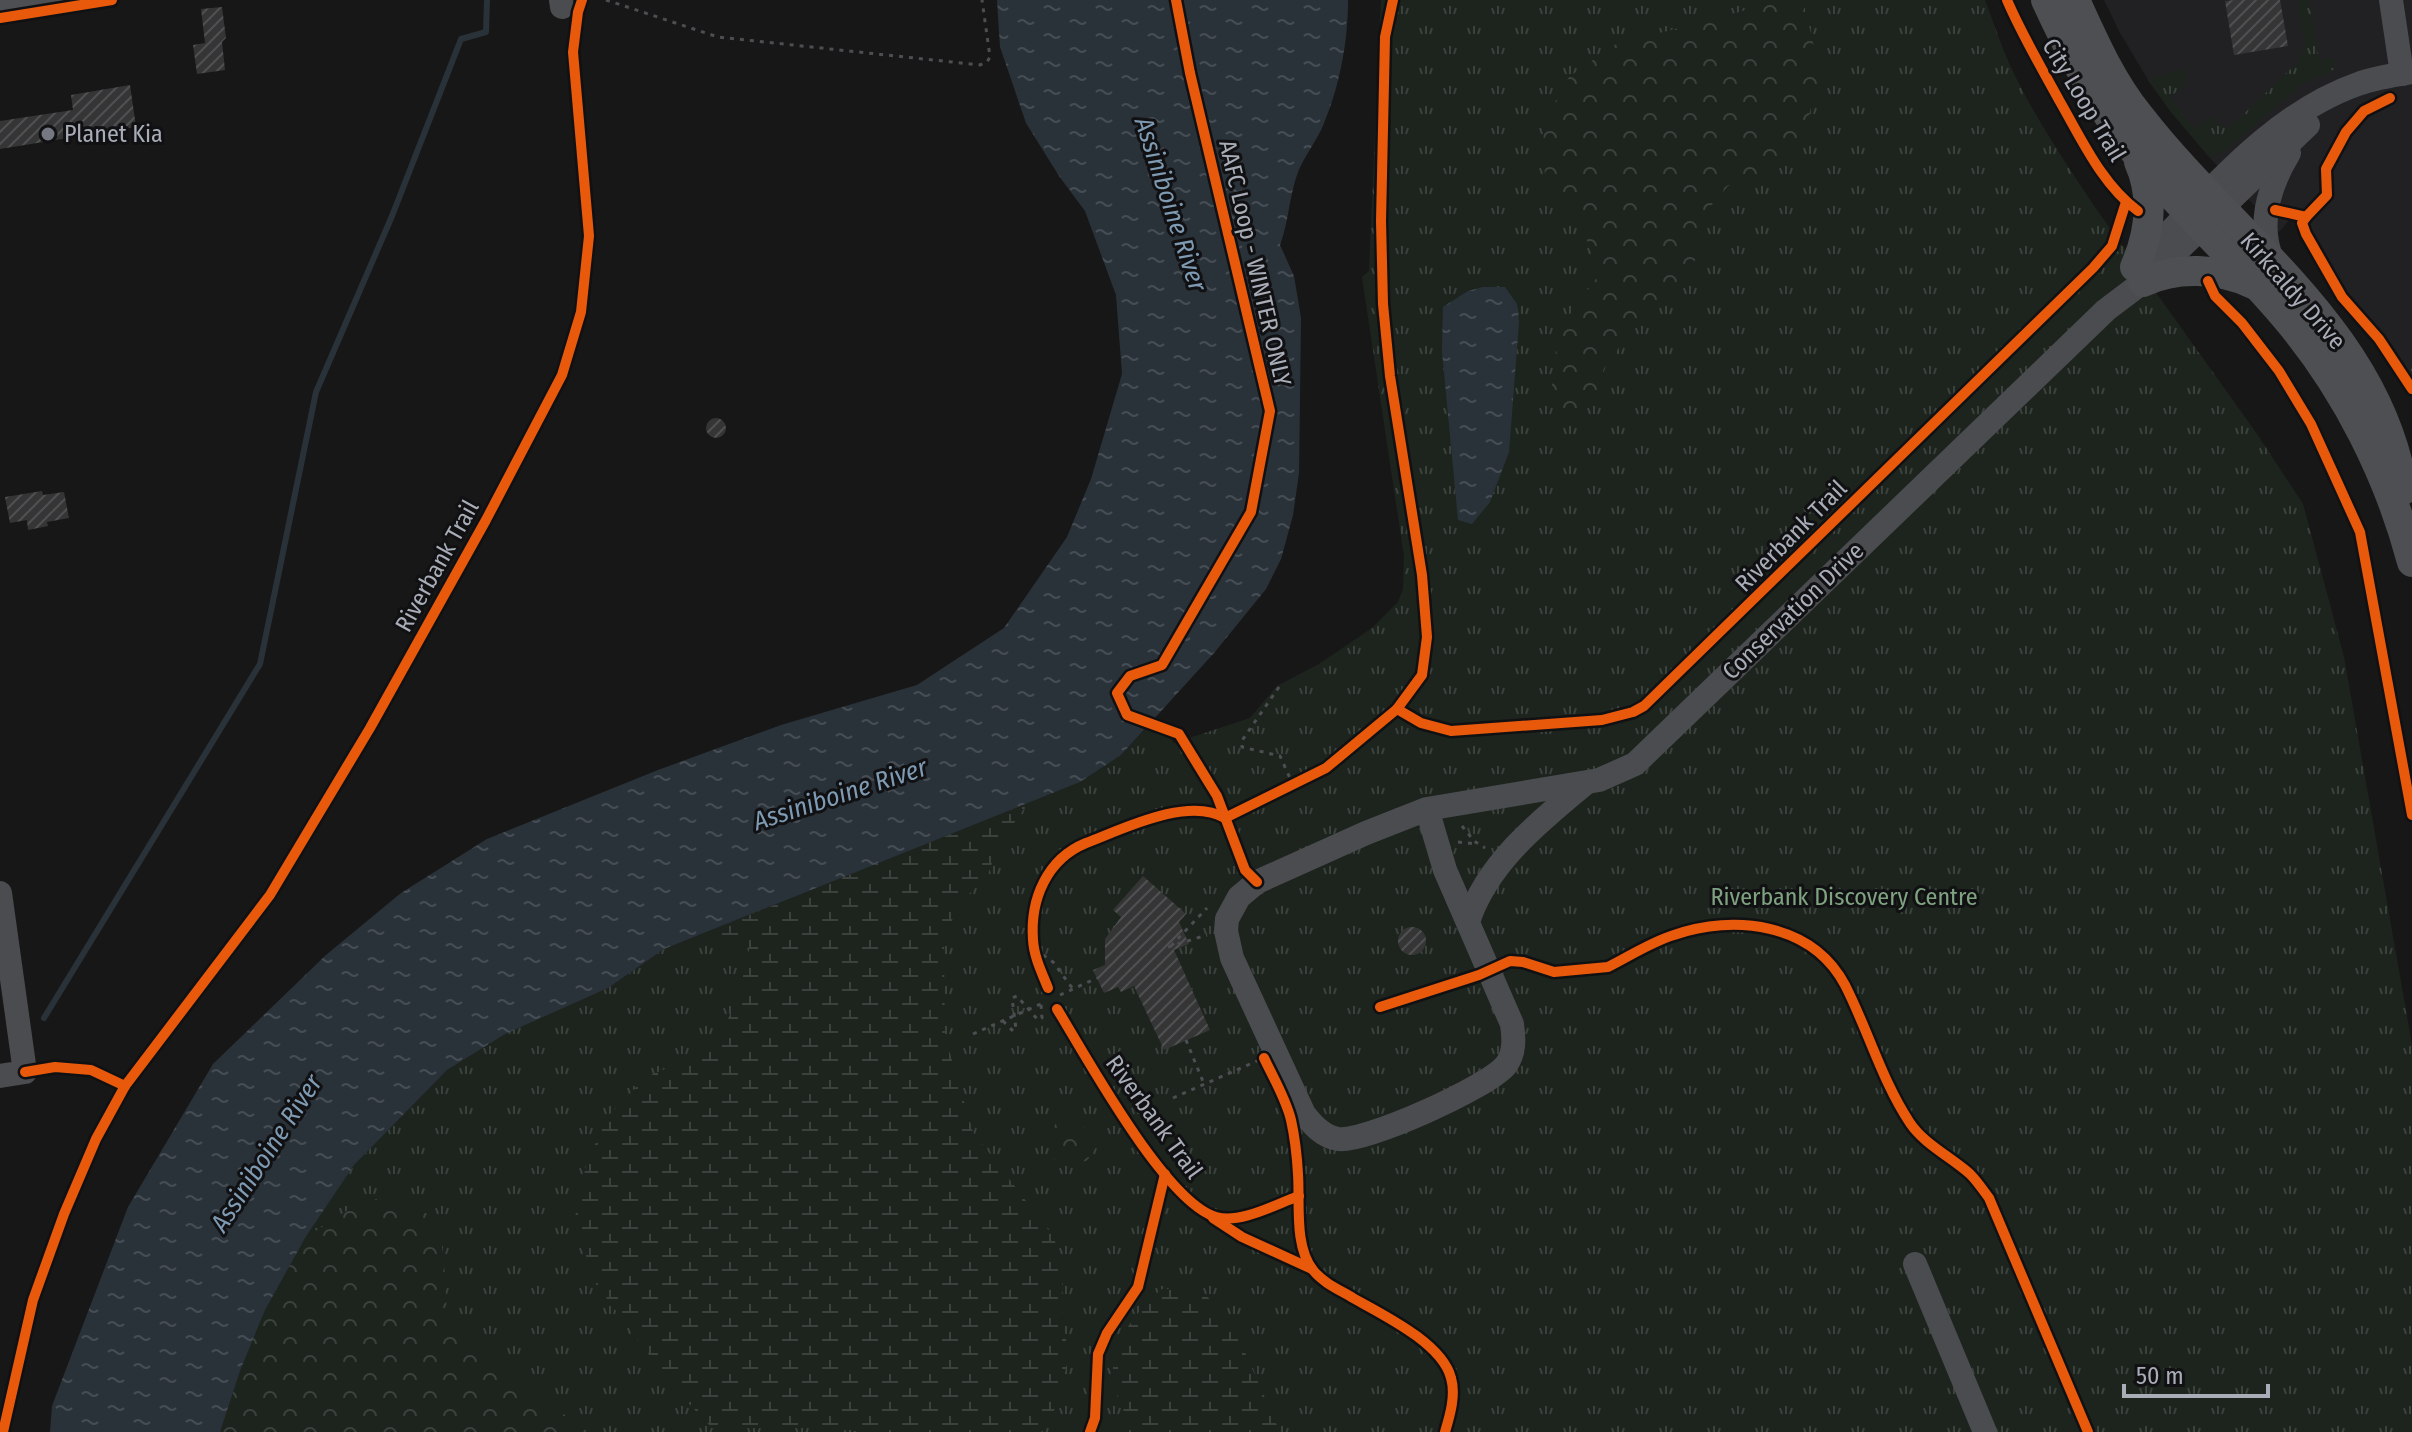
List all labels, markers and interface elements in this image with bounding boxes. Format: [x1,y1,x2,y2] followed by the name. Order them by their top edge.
[2036,34,2132,166] street label: City Loop Trail
[1127,112,1214,296] water label: Assiniboine River
[64,120,163,148] place label: Planet Kia
[39,125,57,143] marker: Planet Kia
[1213,137,1297,389] street label: AAFC Loop - WINTER ONLY
[2235,227,2351,355] street label: Kirkcaldy Drive
[1730,475,1852,597] street label: Riverbank Trail
[389,495,485,637] street label: Riverbank Trail
[1717,537,1869,685] street label: Conservation Drive
[748,751,932,838] water label: Assiniboine River
[1710,883,1978,911] park label: Riverbank Discovery Centre
[1100,1050,1208,1184] street label: Riverbank Trail
[204,1068,329,1238] water label: Assiniboine River
[2124,1348,2268,1398] scale bar
[2136,1362,2184,1390] text: 50 m

